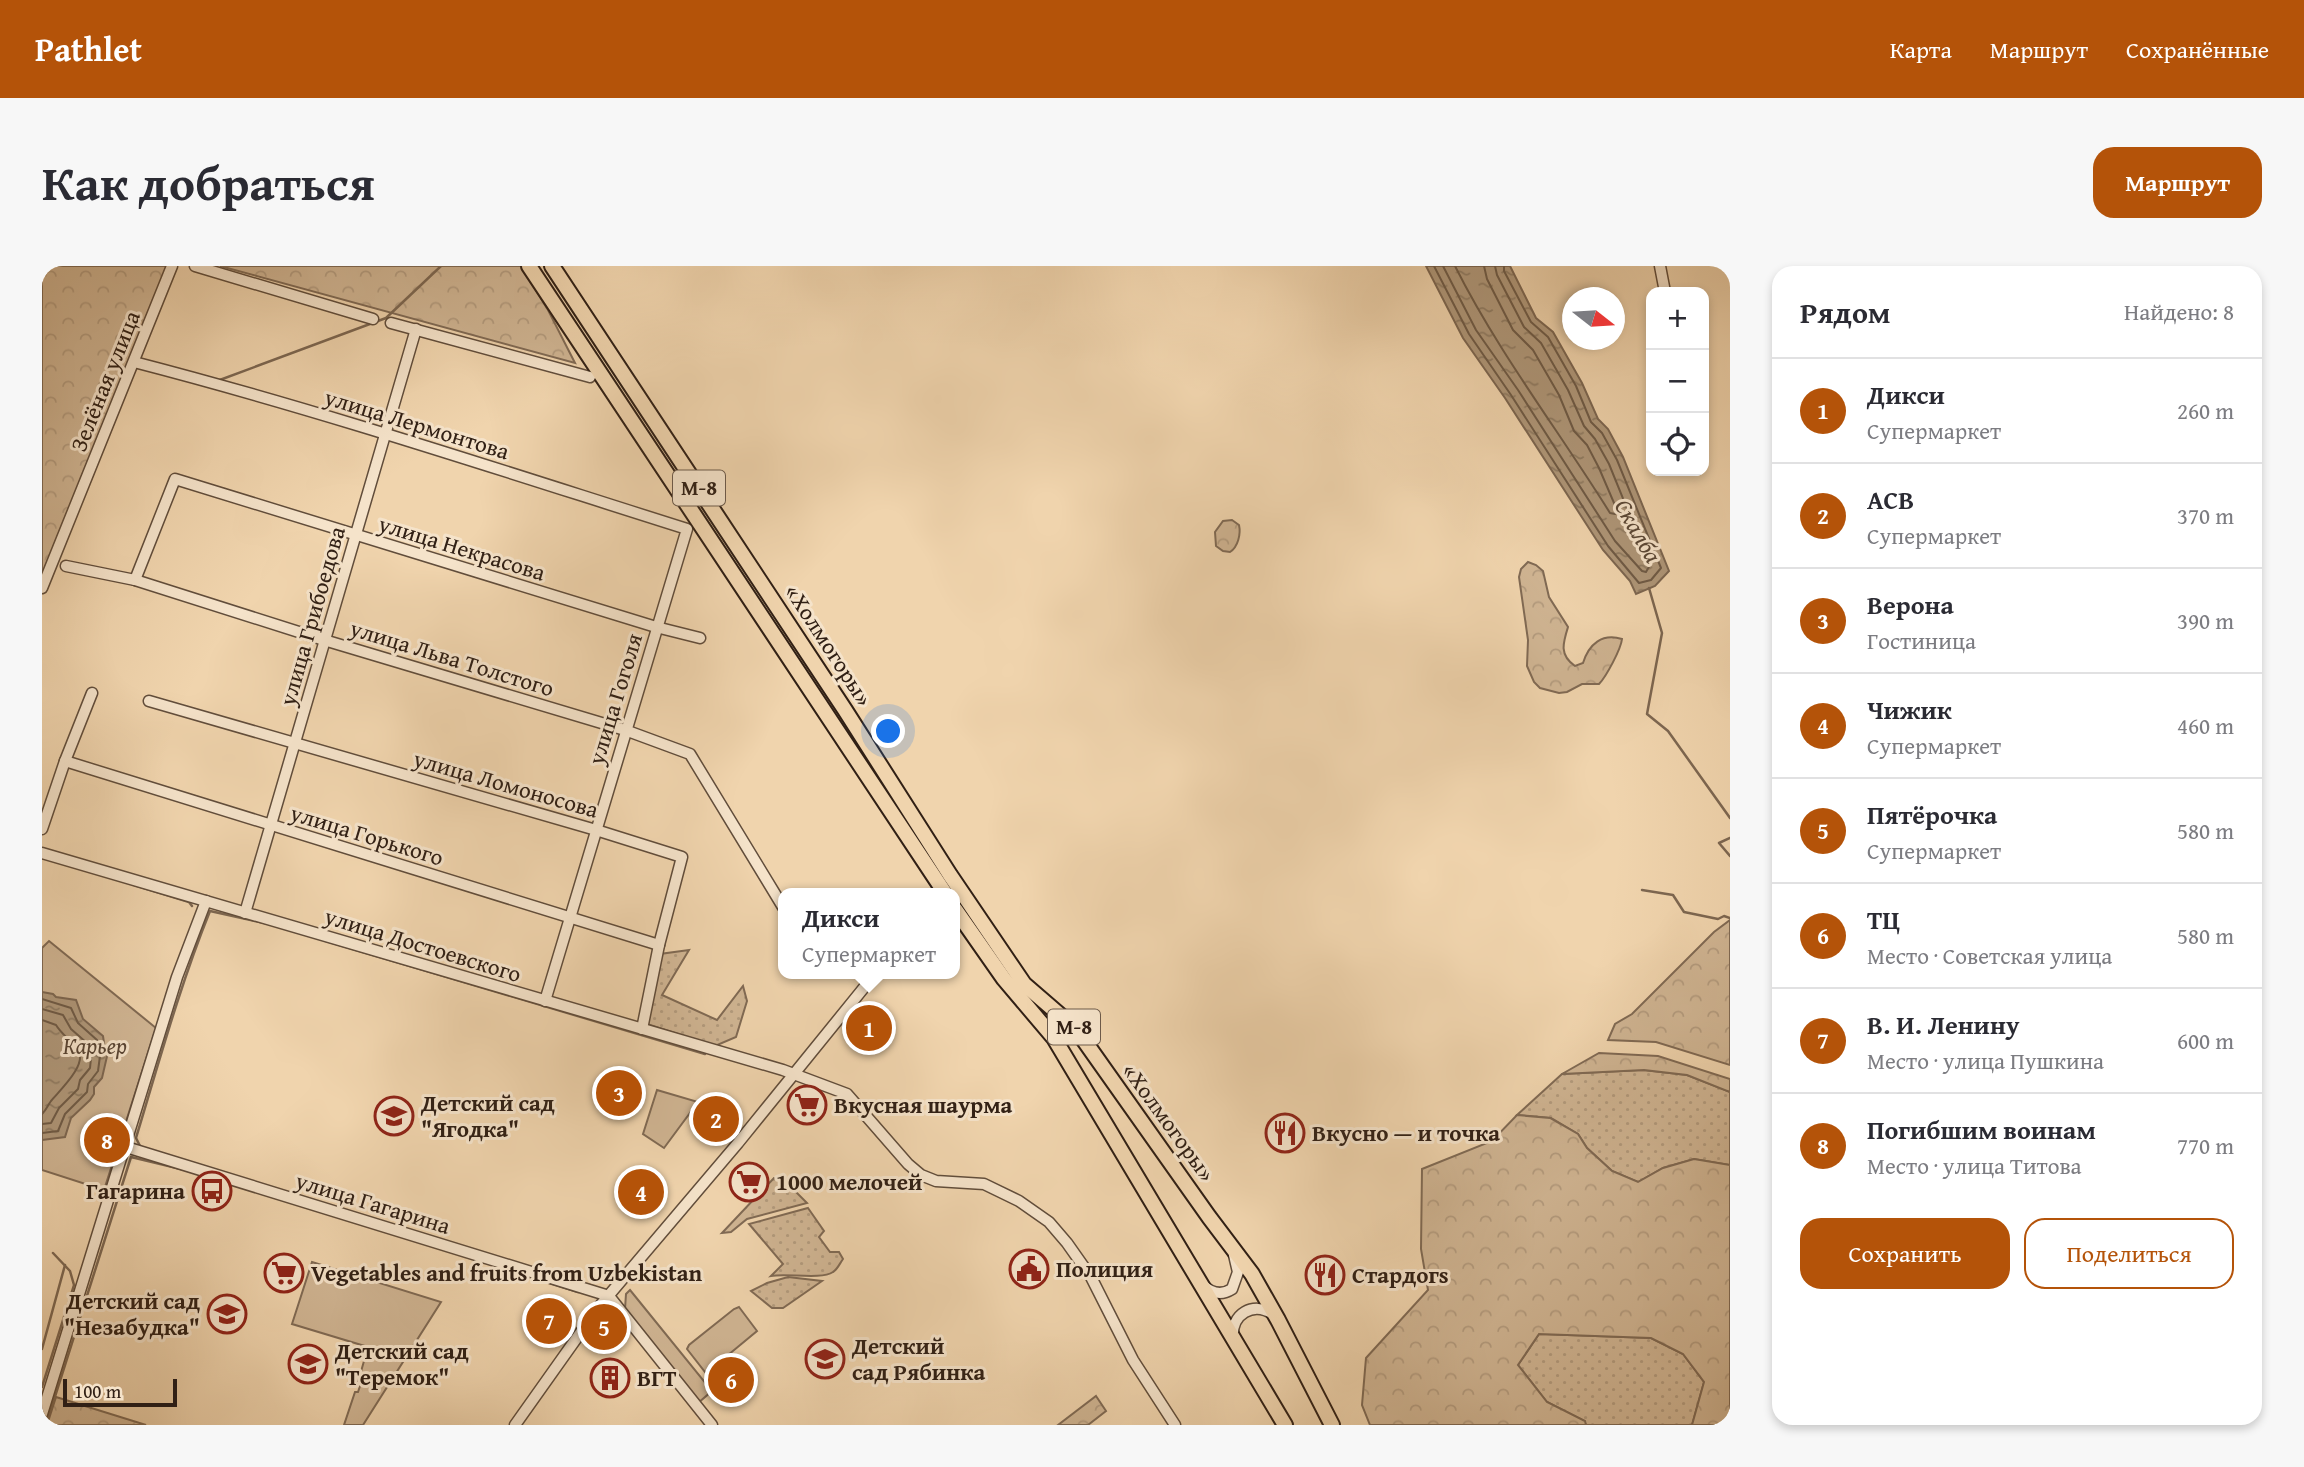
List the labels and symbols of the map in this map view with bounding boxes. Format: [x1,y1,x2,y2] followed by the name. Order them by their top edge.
[1562,287,1625,350] north arrow
[61,305,148,456] street label: Зелёная улица
[320,379,514,467] street label: улица Лермонтова
[673,470,725,506] road number: М-8
[1606,492,1671,569] water label: Скалба
[374,506,550,589] street label: улица Некрасова
[270,522,353,710] street label: улица Грибоедова
[778,577,881,712] street label: «Холмогоры»
[345,611,558,704] street label: улица Льва Толстого
[579,629,650,770] street label: улица Гоголя
[871,714,905,748] your location
[409,741,602,826] street label: улица Ломоносова
[286,795,448,873] street label: улица Горького
[320,899,526,990] street label: улица Достоевского
[846,1002,892,1054] pin: 1
[1048,1010,1100,1044] road number: М-8
[63,1029,127,1062] park label: Карьер
[1115,1056,1224,1188] street label: «Холмогоры»
[596,1067,642,1119] pin: 3
[786,1084,828,1126] supermarket icon: Вкусная шаурма
[420,1086,555,1145] place label: Детский сад "Ягодка"
[834,1088,1013,1121] place label: Вкусная шаурма
[693,1093,739,1145] pin: 2
[373,1095,415,1137] school or university icon: Детский сад "Ягодка"
[1264,1112,1306,1154] restaurant icon: Вкусно — и точка
[84,1114,130,1166] pin: 8
[1312,1116,1500,1149] place label: Вкусно — и точка
[728,1161,770,1203] supermarket icon: 1000 мелочей
[291,1163,455,1242] street label: улица Гагарина
[776,1165,922,1198] place label: 1000 мелочей
[618,1166,664,1218] pin: 4
[191,1170,233,1212] bus stop icon: Гагарина
[86,1174,185,1207] place label: Гагарина
[1008,1248,1050,1290] public building icon: Полиция
[263,1252,305,1294] supermarket icon: Vegetables and fruits from Uzbekistan
[1056,1252,1153,1285] place label: Полиция
[1304,1254,1346,1296] restaurant icon: Стардогs
[311,1256,703,1289] place label: Vegetables and fruits from Uzbekistan
[1352,1258,1449,1291] place label: Стардогs
[64,1284,200,1343] place label: Детский сад "Незабудка"
[206,1293,248,1335] school or university icon: Детский сад "Незабудка"
[526,1295,572,1347] pin: 7
[581,1301,627,1353] pin: 5
[851,1329,986,1388] place label: Детский сад Рябинка
[334,1334,469,1393] place label: Детский сад "Теремок"
[804,1338,846,1380] school or university icon: Детский сад Рябинка
[287,1343,329,1385] school or university icon: Детский сад "Теремок"
[708,1354,754,1406] pin: 6
[589,1357,631,1399] building icon: ВГТ
[637,1361,677,1394] place label: ВГТ
[63,1376,177,1408] scale bar

